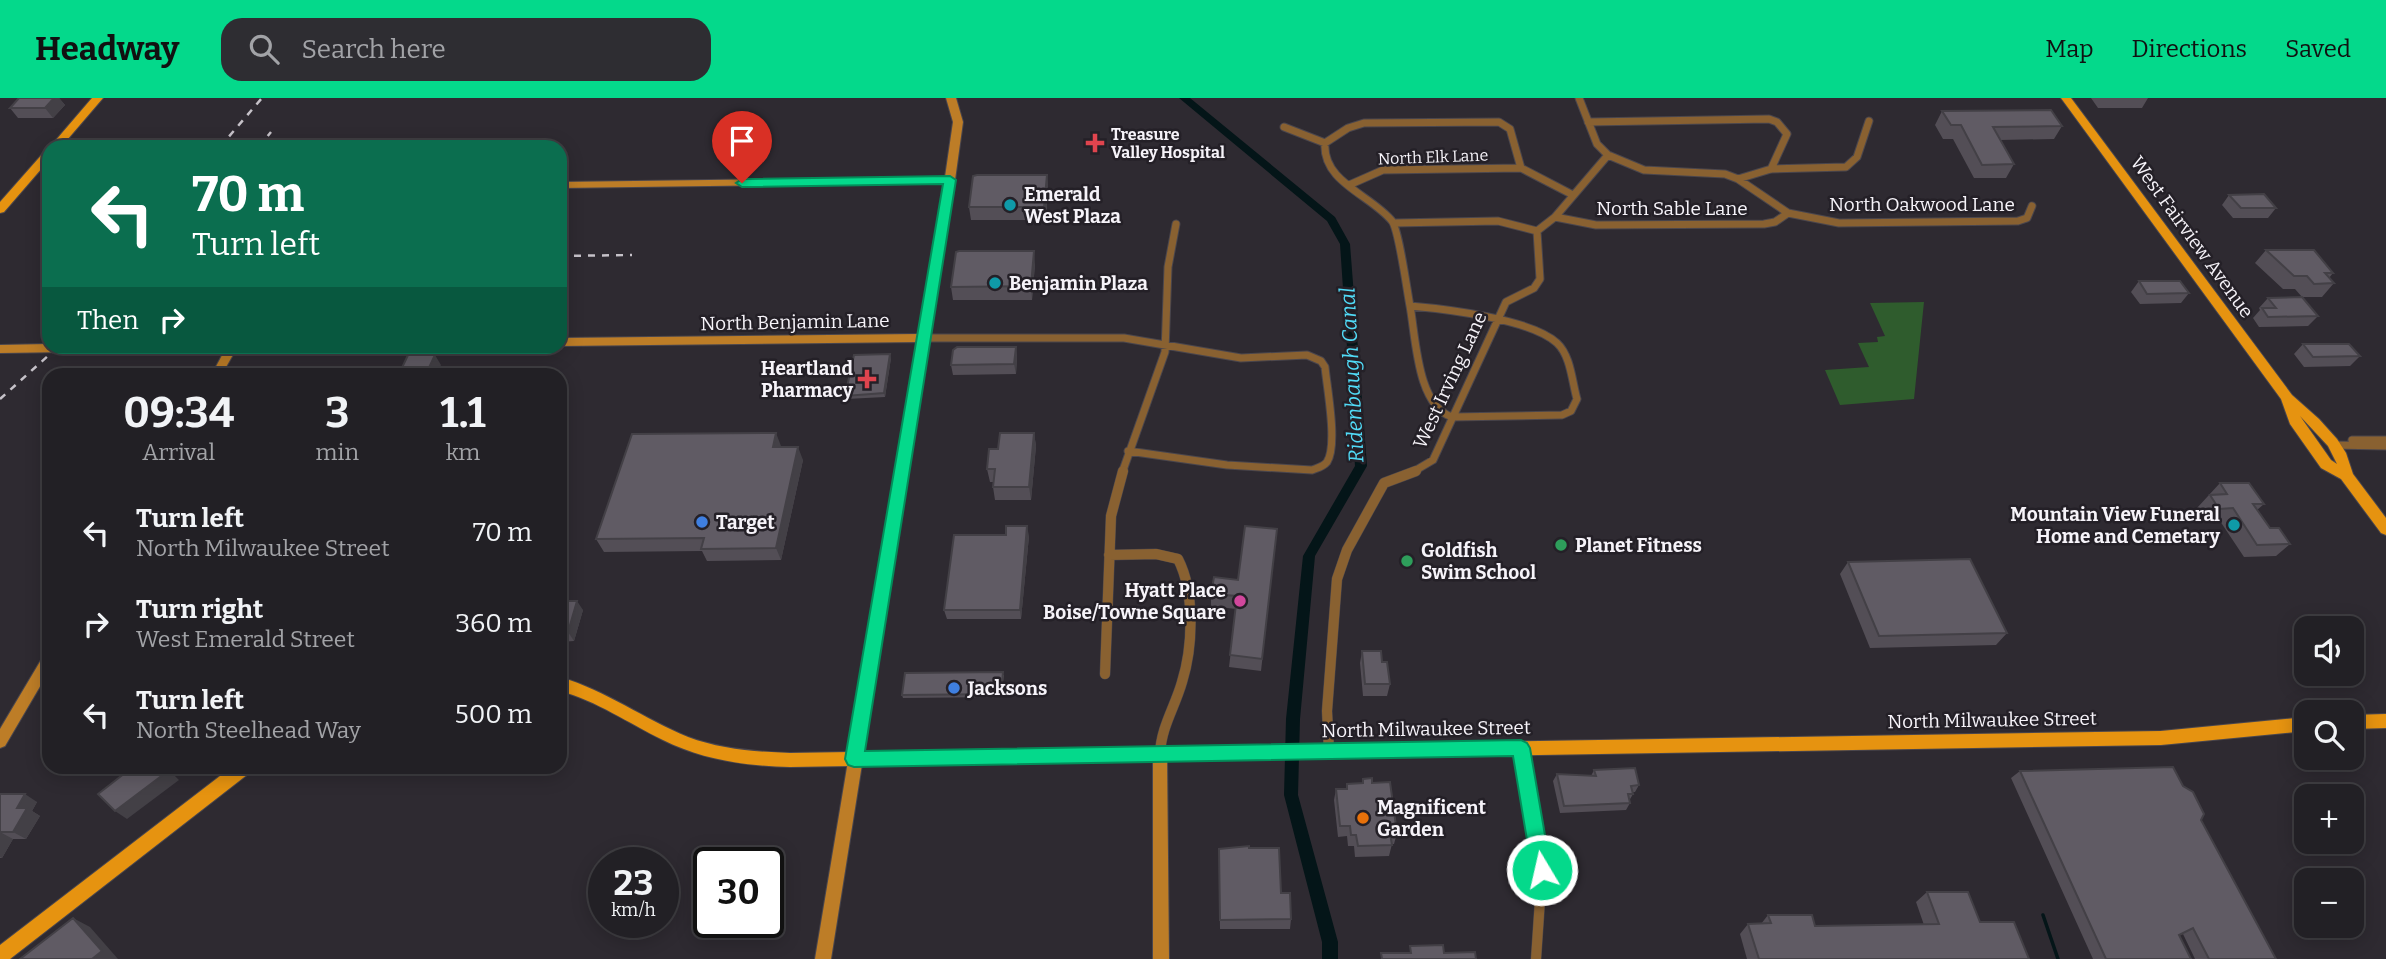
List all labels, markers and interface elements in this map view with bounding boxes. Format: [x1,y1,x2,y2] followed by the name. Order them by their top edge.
[221,18,711,81] search box
[35,29,179,69] text: Headway
[245,30,283,68] icon: search
[301,34,446,65] text: Search here
[2045,35,2094,63] text: Map
[2132,35,2247,63] text: Directions
[2285,35,2351,63] text: Saved
[712,111,772,183] pin
[723,122,761,160] icon: arrive
[1111,125,1225,162] place label: Treasure Valley Hospital
[1085,133,1105,153] marker: Treasure Valley Hospital
[1377,146,1489,168] street label: North Elk Lane
[2126,152,2258,322] street label: West Fairview Avenue
[192,165,304,224] text: 70 m
[77,168,168,259] icon: left
[1024,183,1121,228] place label: Emerald West Plaza
[1829,193,2015,216] street label: North Oakwood Lane
[1002,197,1018,213] marker: Emerald West Plaza
[1596,197,1748,220] street label: North Sable Lane
[192,225,320,263] text: Turn left
[1009,272,1148,295] place label: Benjamin Plaza
[987,275,1003,291] marker: Benjamin Plaza
[1334,286,1370,463] water label: Ridenbaugh Canal
[153,301,191,339] icon: right
[77,305,139,336] text: Then
[1408,308,1492,452] street label: West Irving Lane
[700,309,890,335] street label: North Benjamin Lane
[761,357,854,402] place label: Heartland Pharmacy
[859,371,875,387] marker: Heartland Pharmacy
[123,388,234,438] text: 09:34
[325,388,349,438] text: 3
[440,388,486,438] text: 1.1
[142,438,215,466] text: Arrival
[316,438,359,466] text: min
[446,438,480,466] text: km
[136,503,244,534] text: Turn left
[2010,503,2220,548] place label: Mountain View Funeral Home and Cemetary
[716,511,775,534] place label: Target
[77,514,115,552] icon: left
[694,514,710,530] marker: Target
[473,517,532,548] text: 70 m
[2226,517,2242,533] marker: Mountain View Funeral Home and Cemetary
[136,534,390,562] text: North Milwaukee Street
[1575,534,1702,557] place label: Planet Fitness
[1553,537,1569,553] marker: Planet Fitness
[1421,539,1536,584] place label: Goldfish Swim School
[1399,553,1415,569] marker: Goldfish Swim School
[1043,579,1226,624] place label: Hyatt Place Boise/Towne Square
[1232,593,1248,609] marker: Hyatt Place Boise/Towne Square
[136,594,263,625] text: Turn right
[77,605,115,643] icon: right
[455,608,532,639] text: 360 m
[2294,616,2364,938] map controls
[2294,616,2364,686] button: sound
[136,625,355,653] text: West Emerald Street
[967,677,1047,700] place label: Jacksons
[946,680,962,696] marker: Jacksons
[136,685,244,716] text: Turn left
[77,696,115,734] icon: left
[455,699,532,730] text: 500 m
[2294,700,2364,770] button: search
[1887,707,2097,733] street label: North Milwaukee Street
[136,716,361,744] text: North Steelhead Way
[1321,716,1531,742] street label: North Milwaukee Street
[2294,784,2364,854] button: +
[1377,796,1486,841] place label: Magnificent Garden
[1355,810,1371,826] marker: Magnificent Garden
[1505,833,1579,907] position arrow
[693,847,784,938] speed limit sign: 30
[614,862,653,904] text: 23
[2294,868,2364,938] button: −
[611,899,656,921] text: km/h

